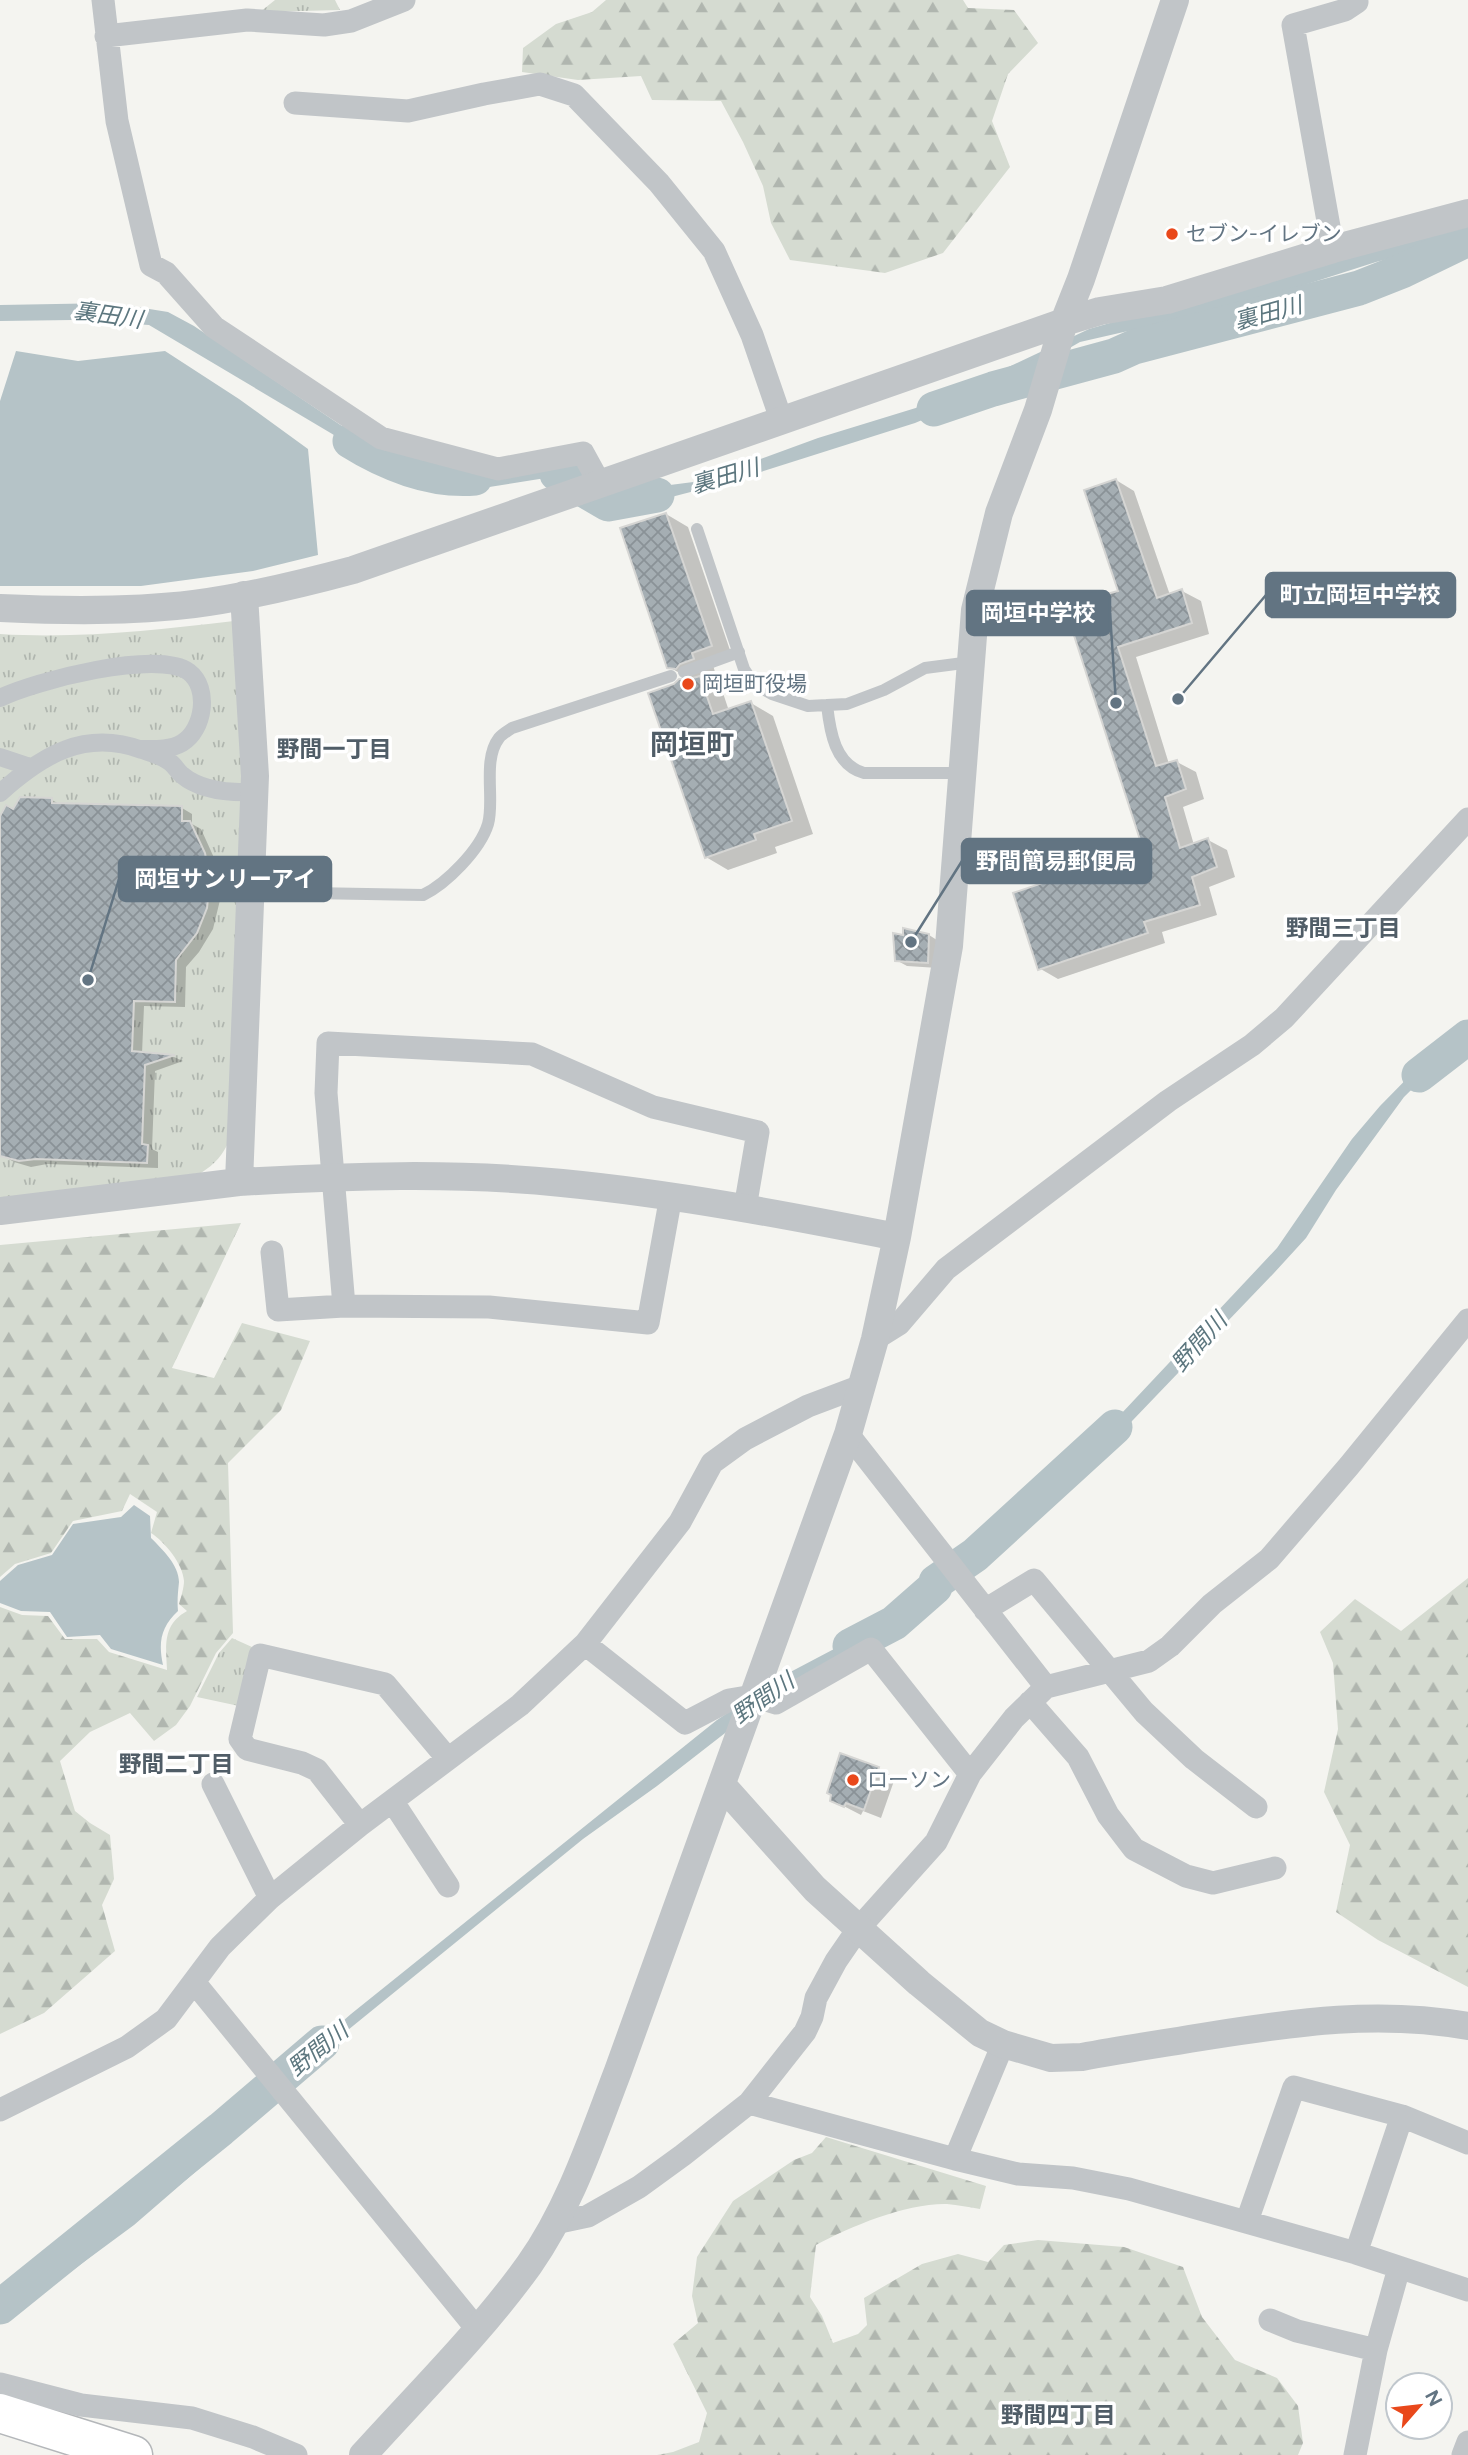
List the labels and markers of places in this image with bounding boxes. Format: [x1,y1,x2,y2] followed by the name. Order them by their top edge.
[1186,221,1342,246] place label: セブン-イレブン
[1164,226,1180,242] marker: セブン-イレブン
[1266,573,1455,617] callout: 町立岡垣中学校
[967,591,1110,635] callout: 岡垣中学校
[702,671,807,696] place label: 岡垣町役場
[680,676,696,692] marker: 岡垣町役場
[962,839,1151,883] callout: 野間簡易郵便局
[119,857,331,901] callout: 岡垣サンリーアイ
[867,1767,951,1792] place label: ローソン
[845,1772,861,1788] marker: ローソン

